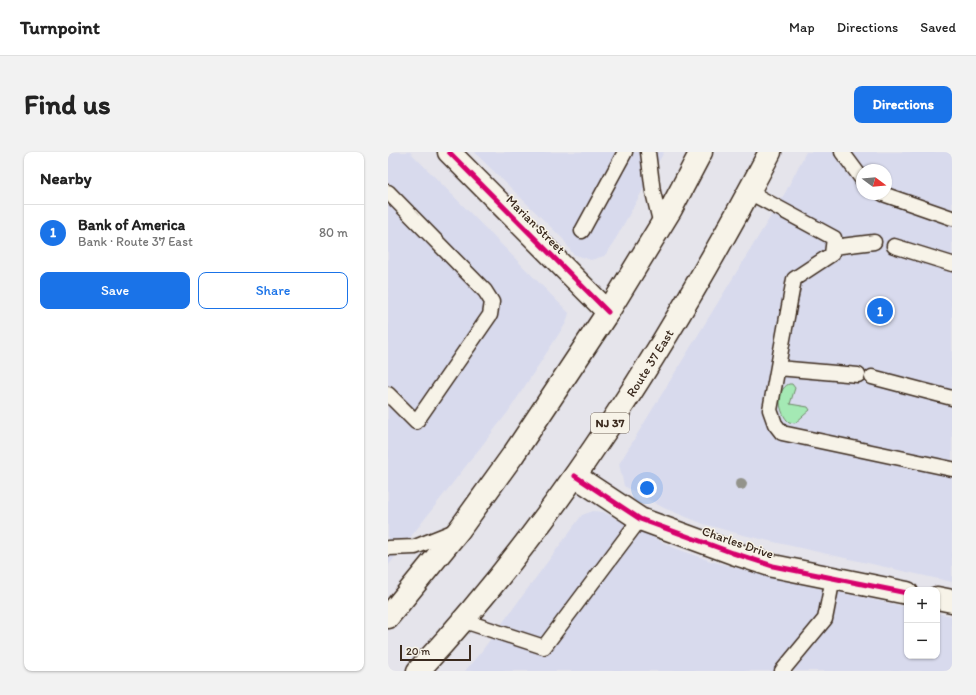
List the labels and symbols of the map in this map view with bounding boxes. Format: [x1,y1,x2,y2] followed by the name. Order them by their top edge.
[856,164,892,200] north arrow
[503,192,568,257] street label: Marian Street
[867,296,893,326] pin: 1
[623,326,677,400] street label: Route 37 East
[591,413,629,433] road number: NJ 37
[637,478,657,498] your location
[700,523,776,562] street label: Charles Drive
[400,643,471,662] scale bar

